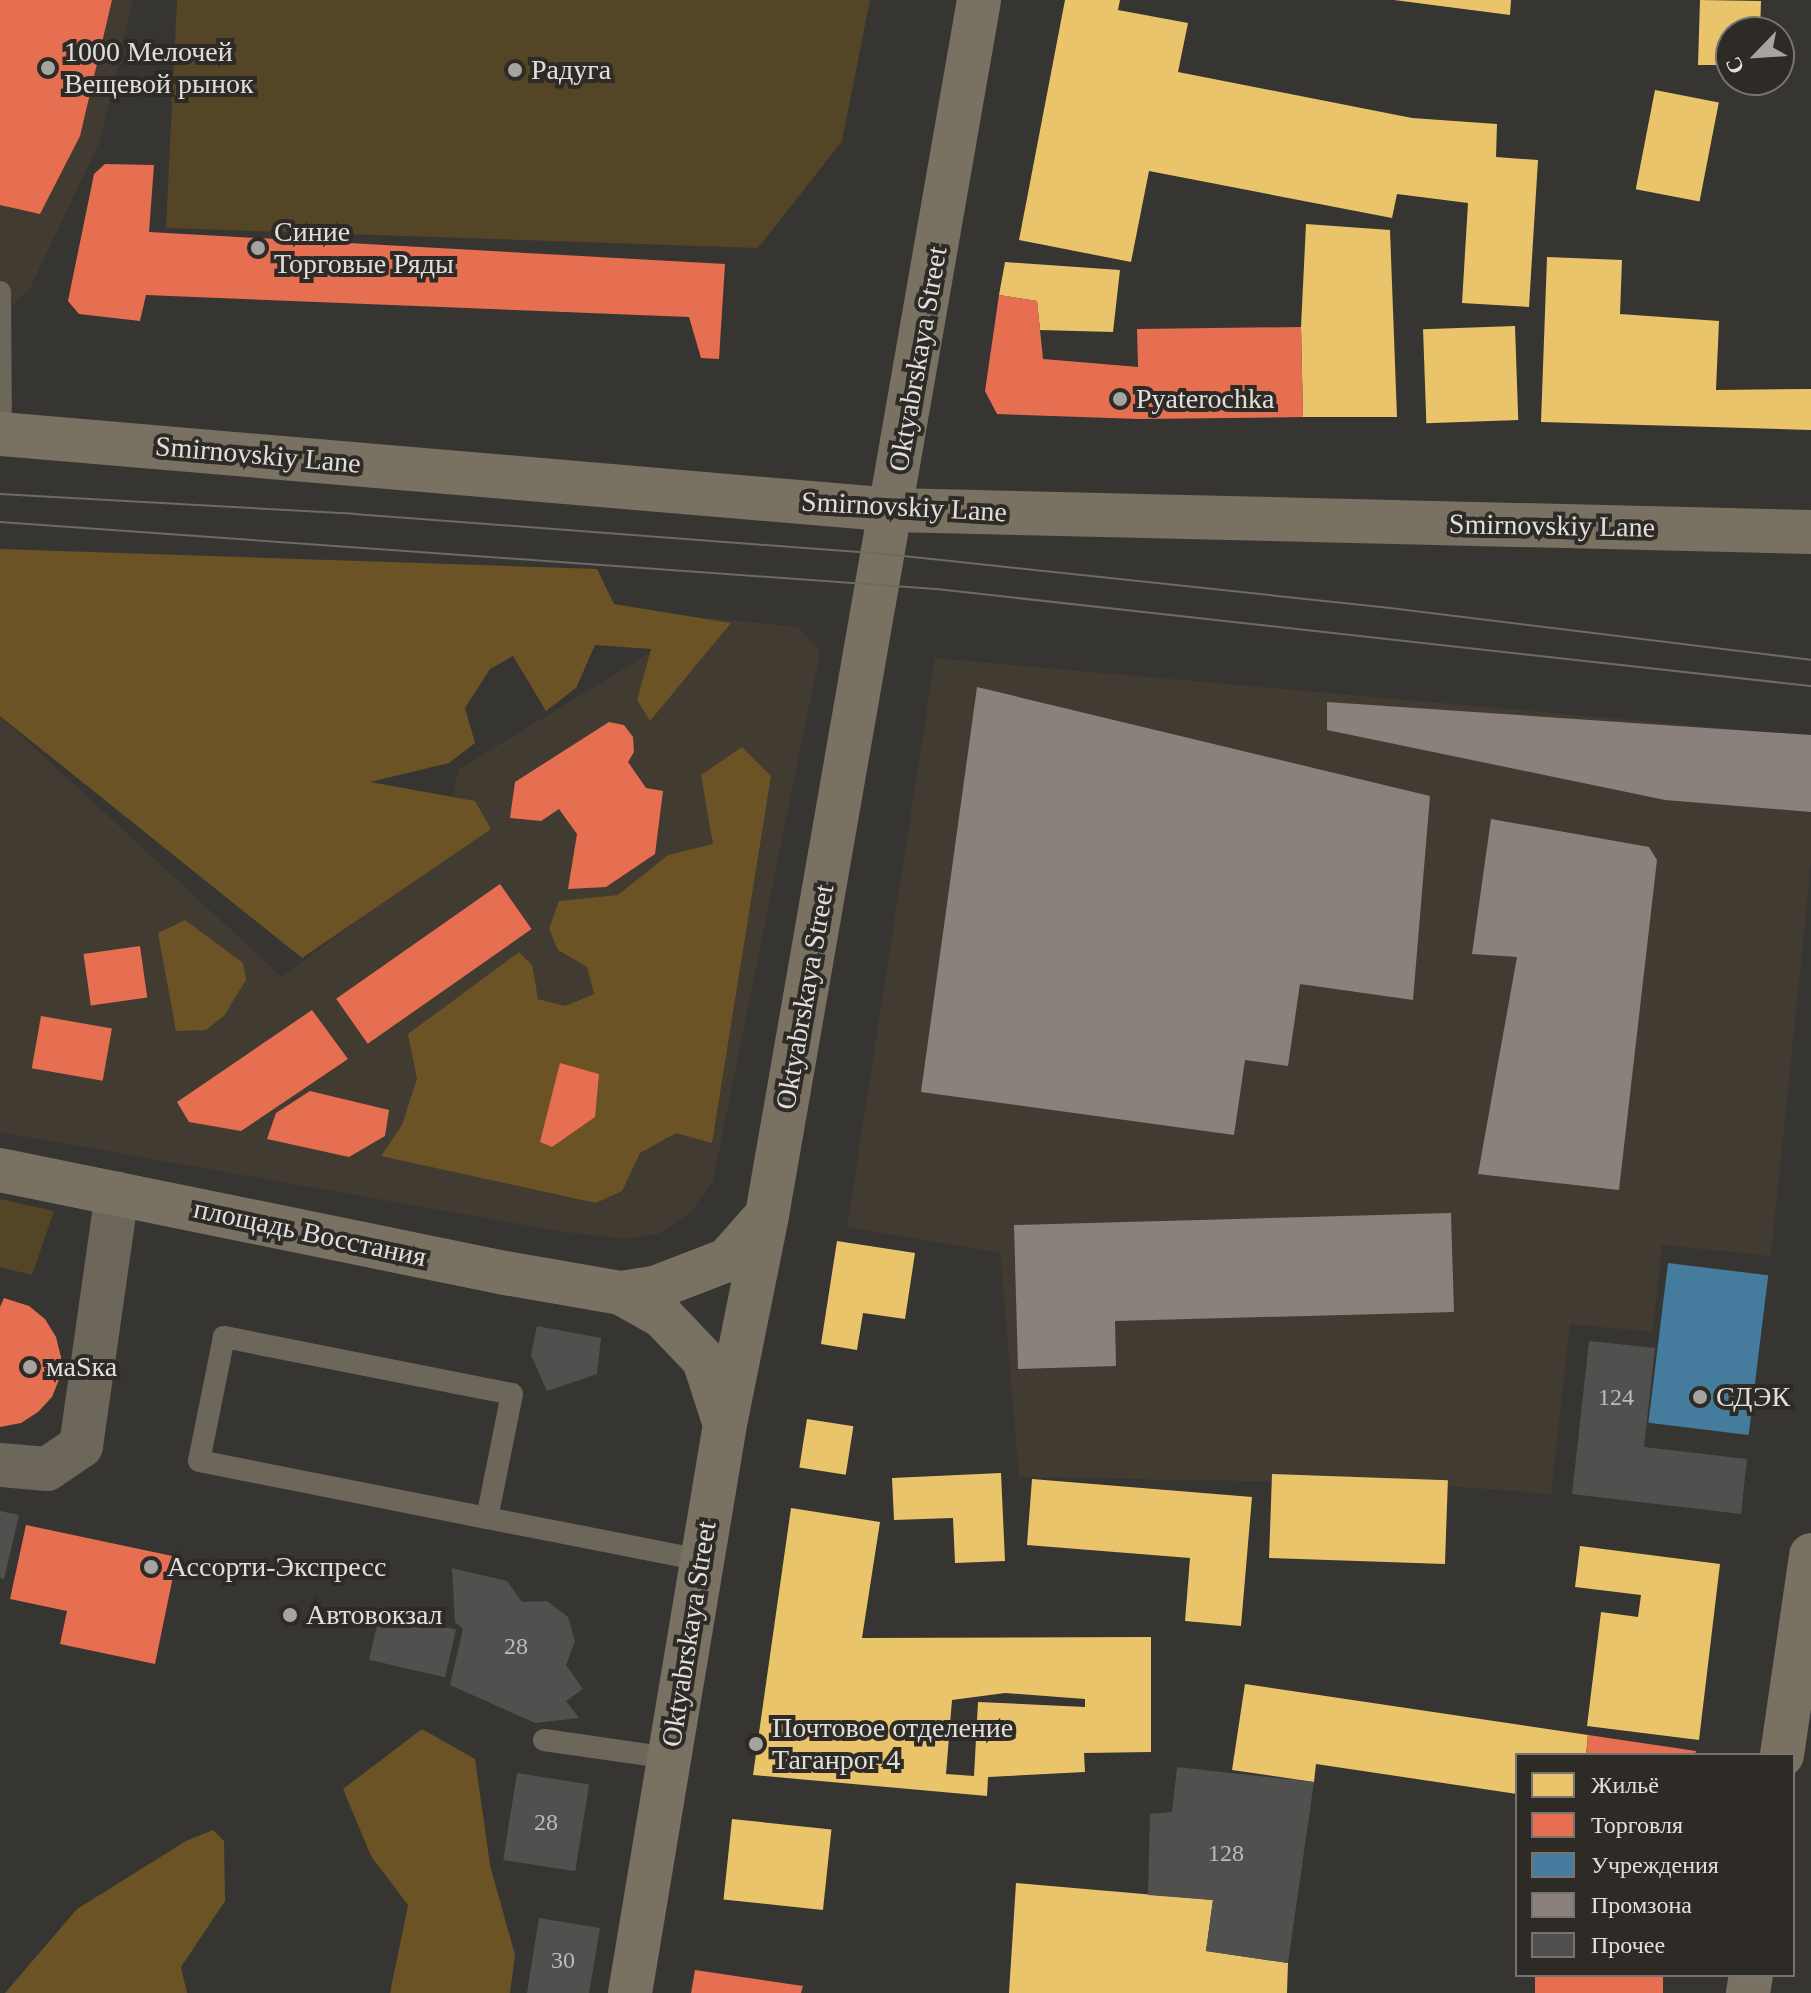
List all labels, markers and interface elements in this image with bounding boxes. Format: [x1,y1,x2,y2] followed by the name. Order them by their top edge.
[1715,16,1795,96] north arrow
[64,35,254,101] place label: 1000 Мелочей Вещевой рынок
[531,53,611,87] place label: Радуга
[1720,53,1749,78] text: С
[39,59,57,77] marker: 1000 Мелочей Вещевой рынок
[506,61,524,79] marker: Радуга
[274,215,454,281] place label: Синие Торговые Ряды
[249,239,267,257] marker: Синие Торговые Ряды
[882,244,954,474] street label: Oktyabrskaya Street
[1136,382,1274,416] place label: Pyaterochka
[1111,390,1129,408] marker: Pyaterochka
[154,429,362,481] street label: Smirnovskiy Lane
[800,485,1008,529] street label: Smirnovskiy Lane
[1449,507,1655,545] street label: Smirnovskiy Lane
[769,882,841,1112] street label: Oktyabrskaya Street
[191,1192,429,1274] street label: площадь Восстания
[46,1350,117,1384] place label: маSка
[21,1358,39,1376] marker: маSка
[1716,1380,1790,1414] place label: СДЭК
[1598,1384,1634,1412] house number: 124
[1691,1388,1709,1406] marker: СДЭК
[655,1519,723,1749] street label: Oktyabrskaya Street
[167,1550,386,1584] place label: Ассорти-Экспресс
[142,1558,160,1576] marker: Ассорти-Экспресс
[306,1598,443,1632] place label: Автовокзал
[281,1606,299,1624] marker: Автовокзал
[504,1633,528,1661] house number: 28
[772,1711,1013,1777] place label: Почтовое отделение Таганрог 4
[747,1735,765,1753] marker: Почтовое отделение Таганрог 4
[1515,1753,1795,1977] legend
[1591,1772,1659,1798] text: Жильё
[534,1809,558,1837] house number: 28
[1591,1812,1683,1838] text: Торговля
[1208,1840,1244,1868] house number: 128
[1591,1852,1719,1878] text: Учреждения
[1591,1892,1692,1918] text: Промзона
[1591,1932,1665,1958] text: Прочее
[551,1947,575,1975] house number: 30

